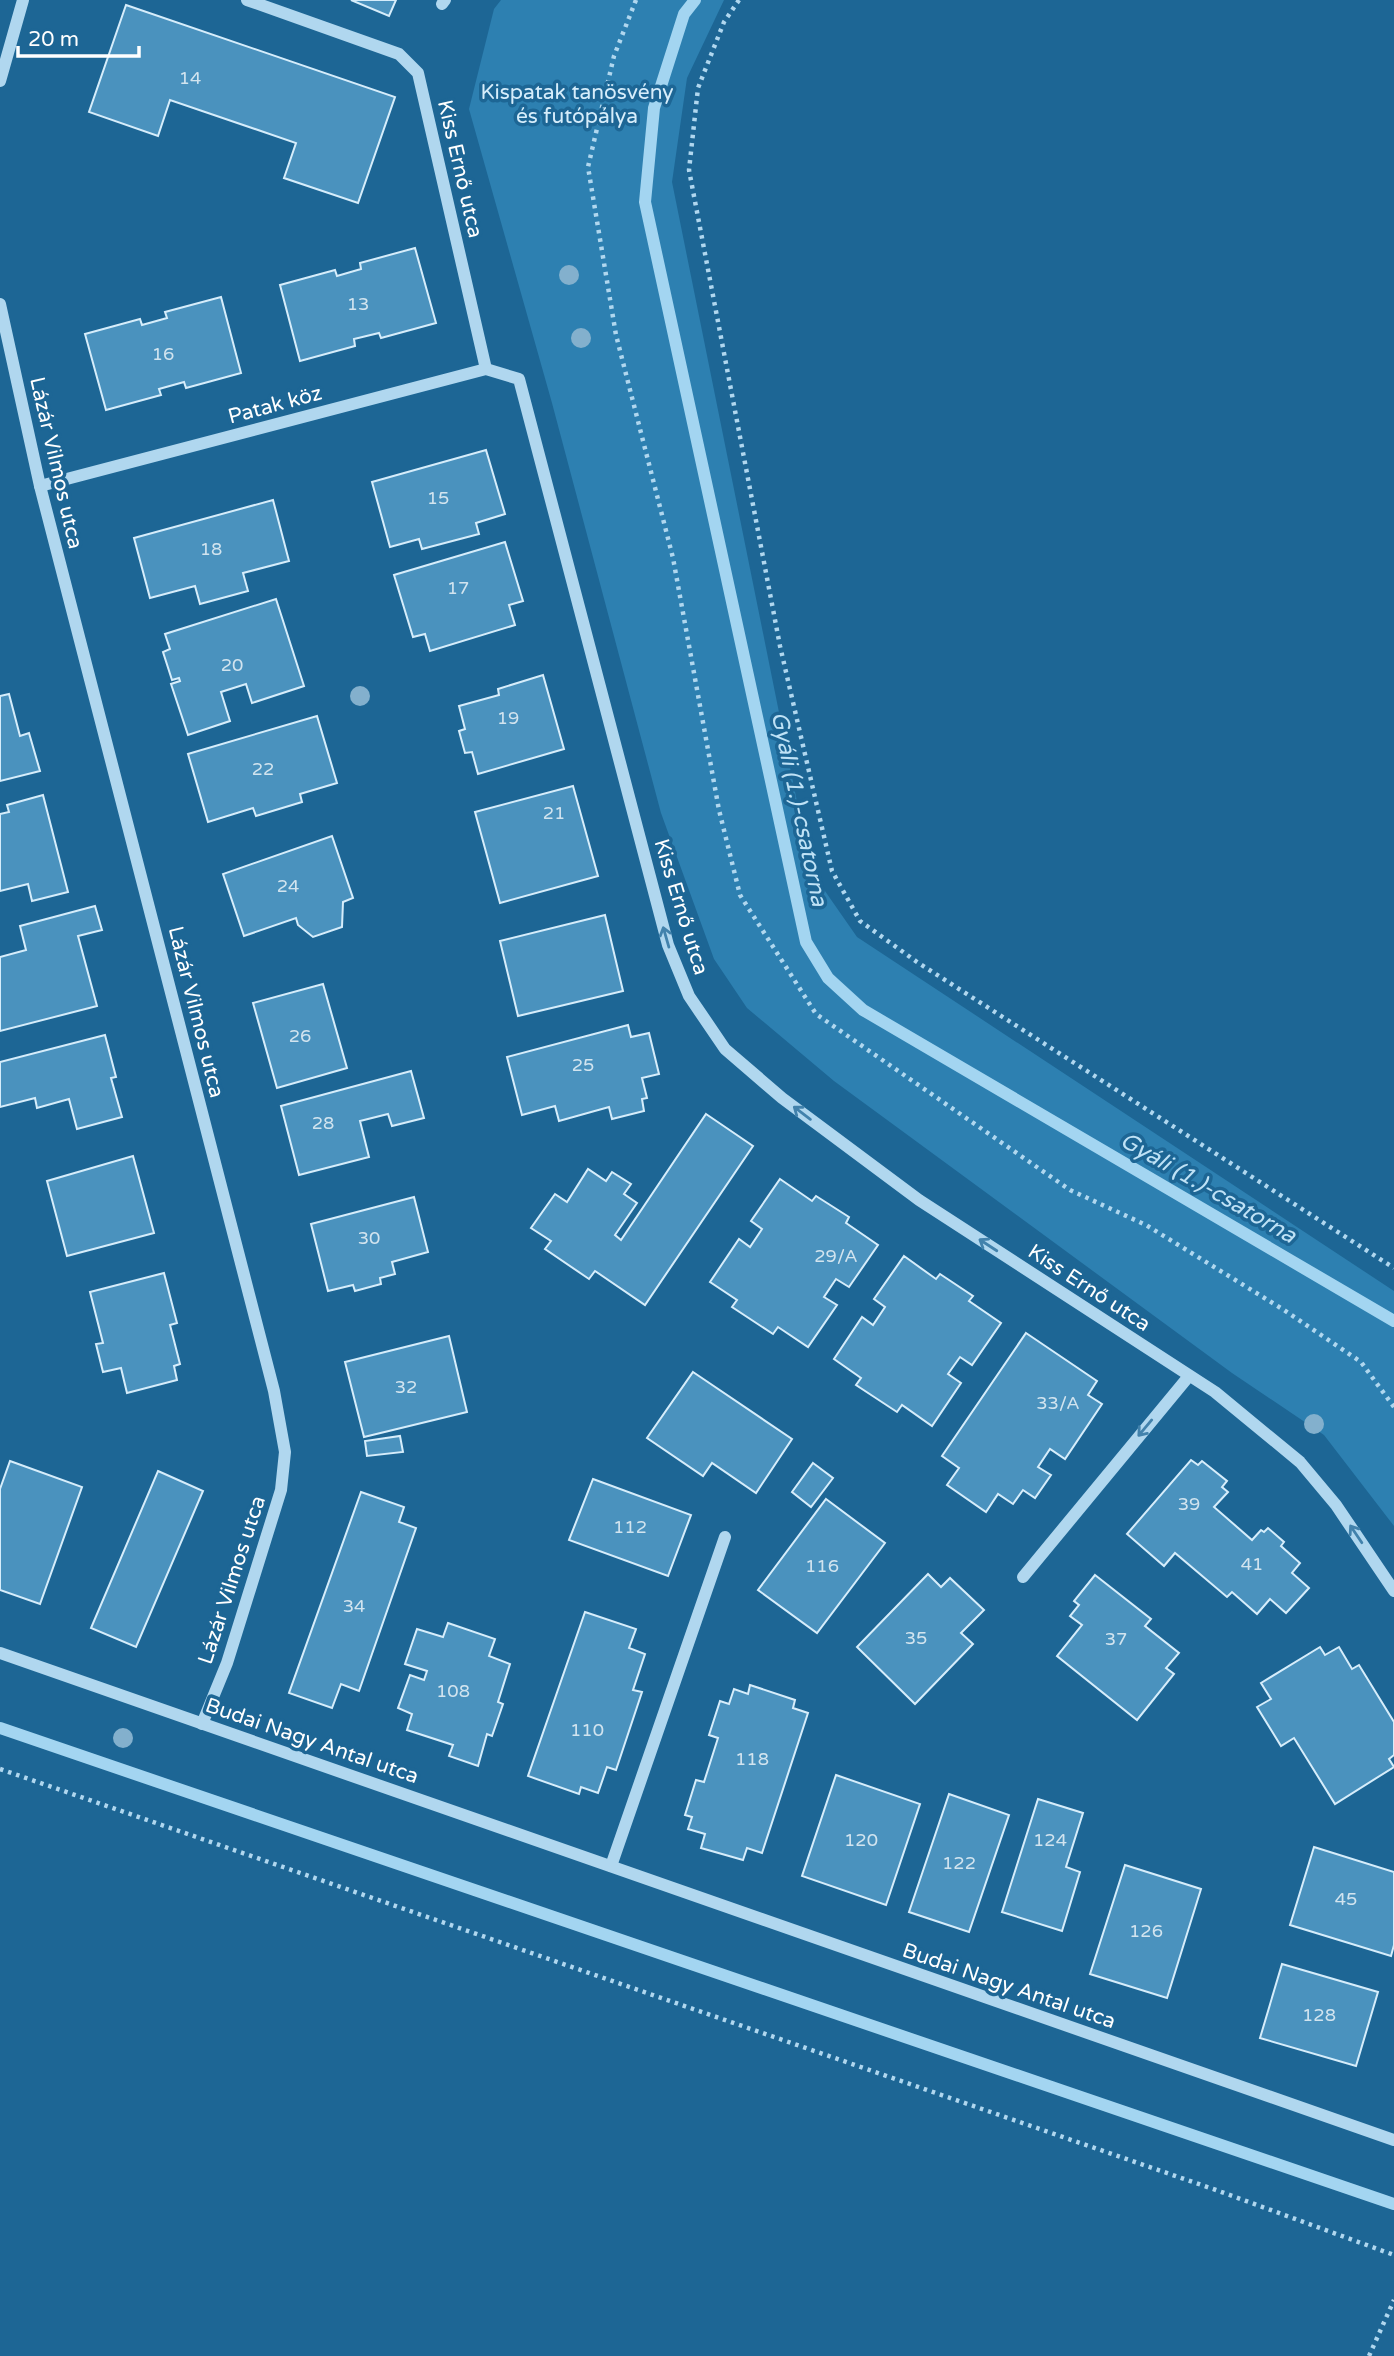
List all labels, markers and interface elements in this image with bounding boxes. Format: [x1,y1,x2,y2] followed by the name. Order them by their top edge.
[18,14,138,58] scale bar
[28,27,79,52] text: 20 m
[179,67,201,89] house number: 14
[480,80,674,129] park label: Kispatak tanösvény és futópálya
[432,98,488,240] street label: Kiss Ernő utca
[347,293,369,315] house number: 13
[152,343,174,365] house number: 16
[24,375,88,551] street label: Lázár Vilmos utca
[225,380,325,430] street label: Patak köz
[427,487,449,509] house number: 15
[200,538,222,560] house number: 18
[447,577,469,599] house number: 17
[221,654,243,676] house number: 20
[497,707,519,729] house number: 19
[765,709,834,910] water label: Gyáli (1.)-csatorna
[252,758,274,780] house number: 22
[543,802,565,824] house number: 21
[648,836,714,978] street label: Kiss Ernő utca
[277,875,299,897] house number: 24
[163,924,229,1100] street label: Lázár Vilmos utca
[659,927,672,949] one-way arrow
[289,1025,311,1047] house number: 26
[572,1054,594,1076] house number: 25
[793,1106,812,1120] one-way arrow
[312,1112,334,1134] house number: 28
[1115,1126,1302,1250] water label: Gyáli (1.)-csatorna
[358,1227,380,1249] house number: 30
[978,1237,998,1251] one-way arrow
[1023,1239,1155,1337] street label: Kiss Ernő utca
[814,1245,858,1267] house number: 29/A
[395,1376,417,1398] house number: 32
[1036,1392,1080,1414] house number: 33/A
[1137,1419,1153,1437] one-way arrow
[193,1493,271,1667] street label: Lázár Vilmos utca
[1178,1493,1200,1515] house number: 39
[613,1516,647,1538] house number: 112
[1349,1525,1363,1545] one-way arrow
[1241,1553,1263,1575] house number: 41
[805,1555,839,1577] house number: 116
[343,1595,365,1617] house number: 34
[905,1627,927,1649] house number: 35
[1105,1628,1127,1650] house number: 37
[436,1680,470,1702] house number: 108
[202,1693,422,1789] street label: Budai Nagy Antal utca
[570,1719,604,1741] house number: 110
[735,1748,769,1770] house number: 118
[844,1829,878,1851] house number: 120
[1033,1829,1067,1851] house number: 124
[942,1852,976,1874] house number: 122
[1335,1888,1357,1910] house number: 45
[1129,1920,1163,1942] house number: 126
[899,1938,1119,2034] street label: Budai Nagy Antal utca
[1302,2004,1336,2026] house number: 128

